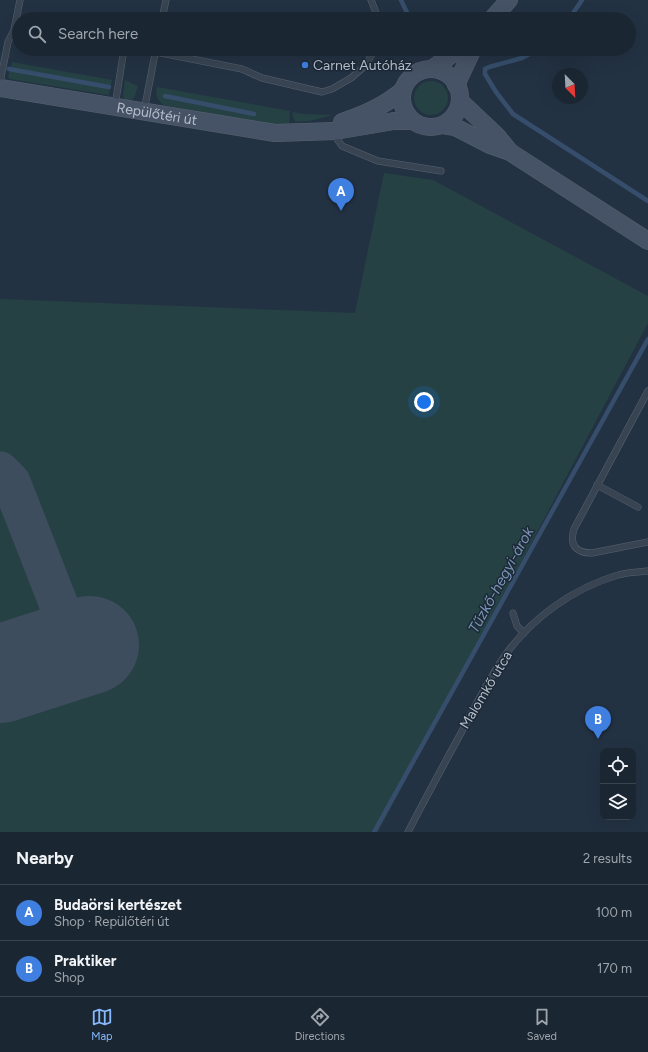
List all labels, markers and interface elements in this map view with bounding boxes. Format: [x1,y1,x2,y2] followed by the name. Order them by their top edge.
[12,12,636,56] search box
[26,23,48,45] icon: search
[58,25,138,43] text: Search here
[313,57,412,74] place label: Carnet Autóház
[300,60,310,70] marker: Carnet Autóház
[552,68,588,104] north arrow
[115,99,198,129] street label: Repülőtéri út
[328,178,354,211] pin: A
[414,392,434,412] your location
[464,523,538,636] water label: Tűzkő-hegyi-árok
[456,648,516,732] street label: Malomkő utca
[585,706,611,739] pin: B
[600,748,636,820] map controls
[600,748,636,784] button: locate
[600,784,636,820] button: layers
[16,848,74,868] text: Nearby
[583,851,632,866] text: 2 results
[54,896,182,914] text: Budaörsi kertészet
[24,905,34,920] text: A
[596,905,632,920] text: 100 m
[54,914,170,929] text: Shop · Repülőtéri út
[54,952,116,970] text: Praktiker
[25,961,33,976] text: B
[597,961,632,976] text: 170 m
[54,970,84,985] text: Shop
[91,1006,113,1043] tab: Map
[295,1006,345,1043] tab: Directions
[527,1006,557,1043] tab: Saved

